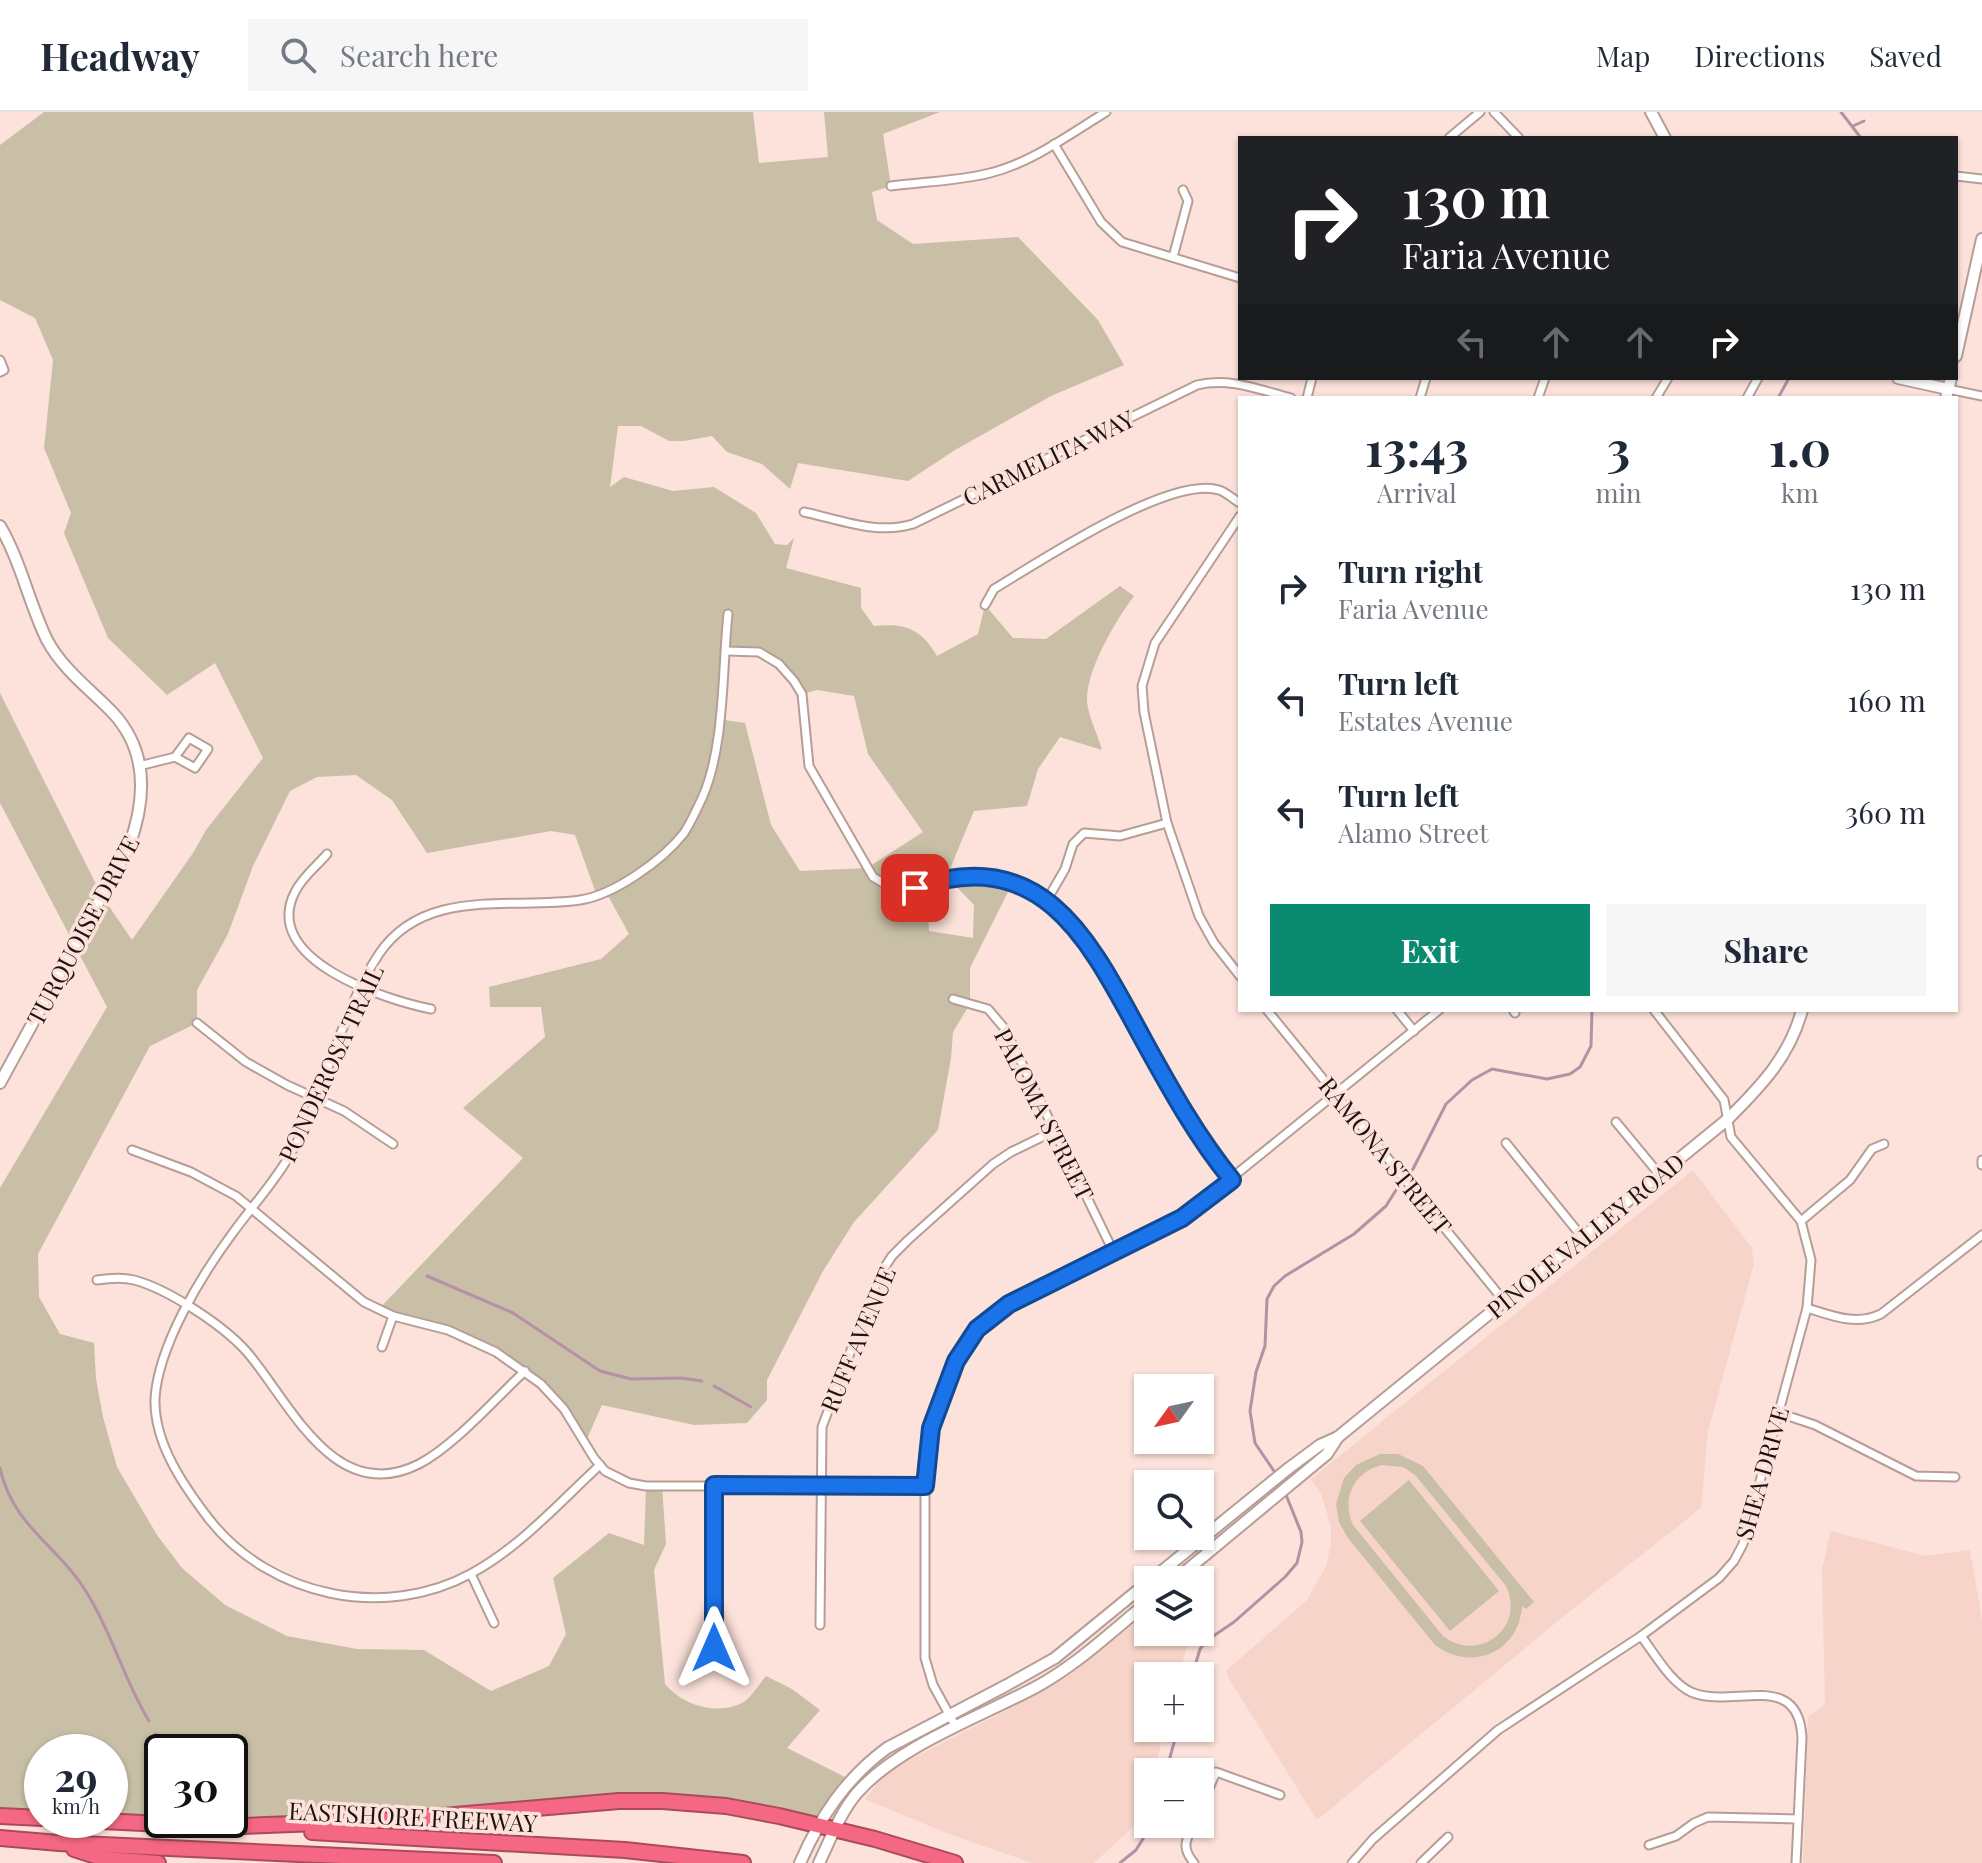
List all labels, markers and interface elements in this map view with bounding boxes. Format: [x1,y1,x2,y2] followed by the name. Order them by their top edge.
[248,19,808,91] search box
[40,30,200,81] text: Headway
[276,33,320,77] icon: search
[340,35,498,75] text: Search here
[1596,37,1650,74] text: Map
[1694,37,1825,74] text: Directions
[1869,37,1942,74] text: Saved
[1402,158,1550,233] text: 130 m
[1270,168,1374,272] icon: right
[1402,230,1611,278] text: Faria Avenue
[1450,320,1494,364] icon: left
[1534,320,1578,364] icon: ahead
[1618,320,1662,364] icon: ahead
[1702,320,1746,364] icon: right
[957,401,1140,512] street label: CARMELITA WAY
[1365,415,1468,479] text: 13:43
[1607,415,1630,479] text: 3
[1769,415,1831,479] text: 1.0
[1377,475,1457,510] text: Arrival
[1595,475,1642,510] text: min
[1781,475,1818,510] text: km
[1338,551,1483,591] text: Turn right
[1270,566,1314,610] icon: right
[1850,568,1926,608] text: 130 m
[1338,591,1489,626] text: Faria Avenue
[1338,663,1459,703] text: Turn left
[1270,678,1314,722] icon: left
[1847,680,1926,720] text: 160 m
[1338,703,1513,738] text: Estates Avenue
[1338,775,1459,815] text: Turn left
[1270,790,1314,834] icon: left
[1845,792,1926,832] text: 360 m
[1338,815,1488,850] text: Alamo Street
[18,830,146,1030] street label: TURQUOISE DRIVE
[881,854,949,922] pin
[893,866,937,910] icon: arrive
[1270,904,1590,996] button: Exit
[1606,904,1926,996] button: Share
[270,959,390,1167] street label: PONDEROSA TRAIL
[988,1023,1102,1206] street label: PALOMA STREET
[1313,1070,1460,1241] street label: RAMONA STREET
[1479,1145,1691,1325] street label: PINOLE VALLEY ROAD
[812,1261,902,1417] street label: RUFF AVENUE
[1134,1374,1214,1454] north arrow
[1134,1374,1214,1838] map controls
[1727,1403,1795,1543] street label: SHEA DRIVE
[1134,1470,1214,1550] button: search
[1134,1566,1214,1646] button: layers
[672,1606,756,1690] position arrow
[1134,1662,1214,1742] button: +
[144,1734,248,1838] speed limit sign: 30
[54,1749,98,1802] text: 29
[1134,1758,1214,1838] button: −
[52,1792,100,1819] text: km/h
[288,1794,539,1839] street label: EASTSHORE FREEWAY

